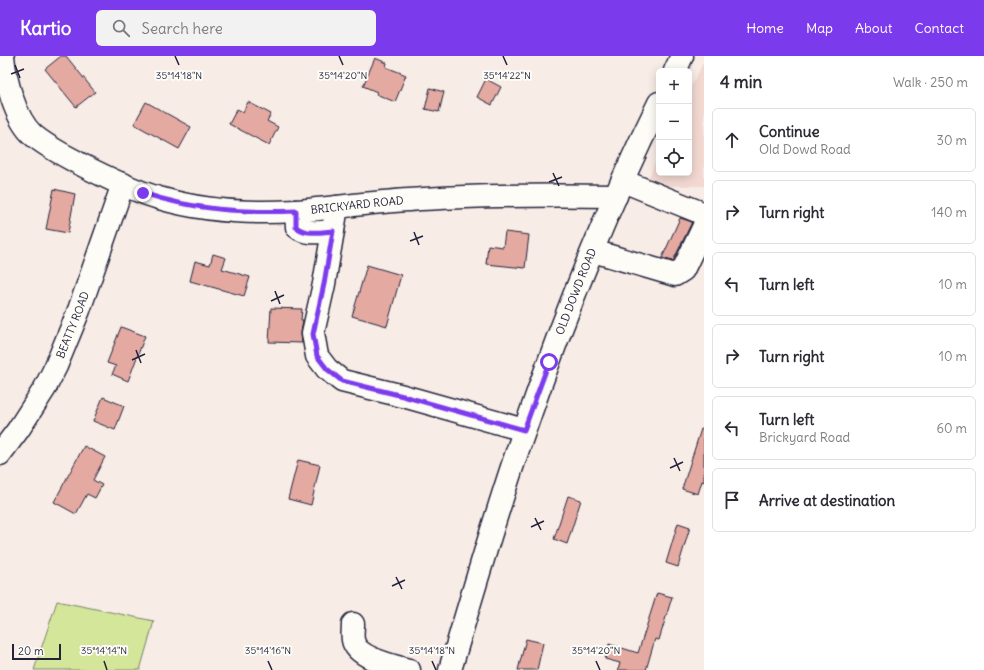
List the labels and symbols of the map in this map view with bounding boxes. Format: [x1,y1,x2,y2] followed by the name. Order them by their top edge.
[156,69,202,82] text: 35°14'18"N
[319,69,367,82] text: 35°14'20"N
[483,69,531,82] text: 35°14'22"N
[134,184,152,202] route end
[310,193,404,217] street label: BRICKYARD ROAD
[552,246,599,337] street label: OLD DOWD ROAD
[53,289,92,360] street label: BEATTY ROAD
[540,353,558,371] route start
[12,642,61,661] scale bar
[81,644,127,657] text: 35°14'14"N
[245,644,291,657] text: 35°14'16"N
[409,644,455,657] text: 35°14'18"N
[572,644,620,657] text: 35°14'20"N

